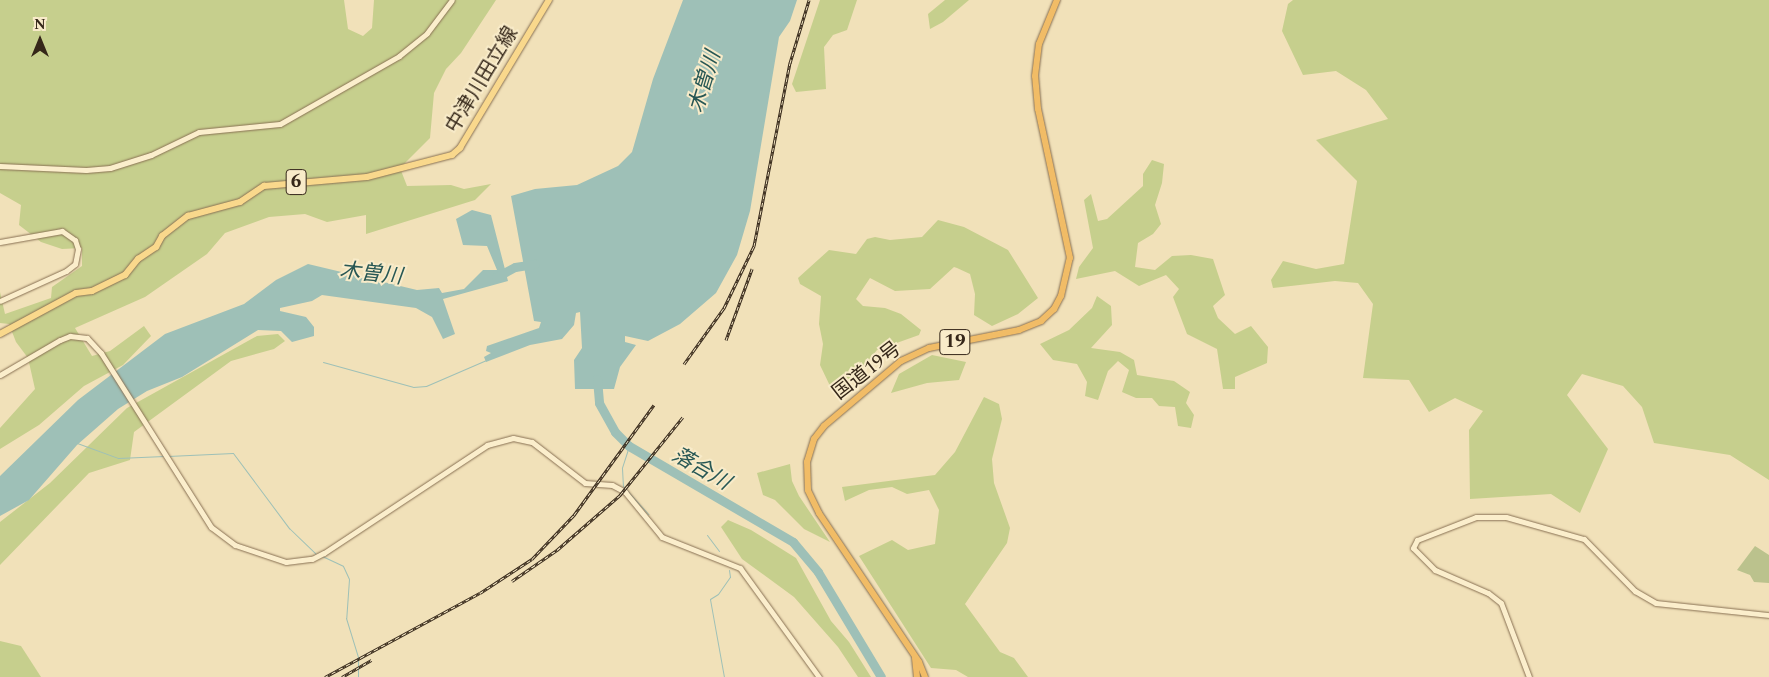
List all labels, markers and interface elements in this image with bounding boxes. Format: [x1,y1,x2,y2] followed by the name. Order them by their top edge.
[34,14,46,35] text: N
[15,15,65,65] north arrow
[441,22,523,138] street label: 中津川田立線
[684,48,726,116] water label: 木曽川
[285,166,307,198] road number: 6
[338,258,404,290] water label: 木曽川
[939,326,971,358] road number: 19
[828,337,906,405] street label: 国道19号
[667,442,735,496] water label: 落合川

